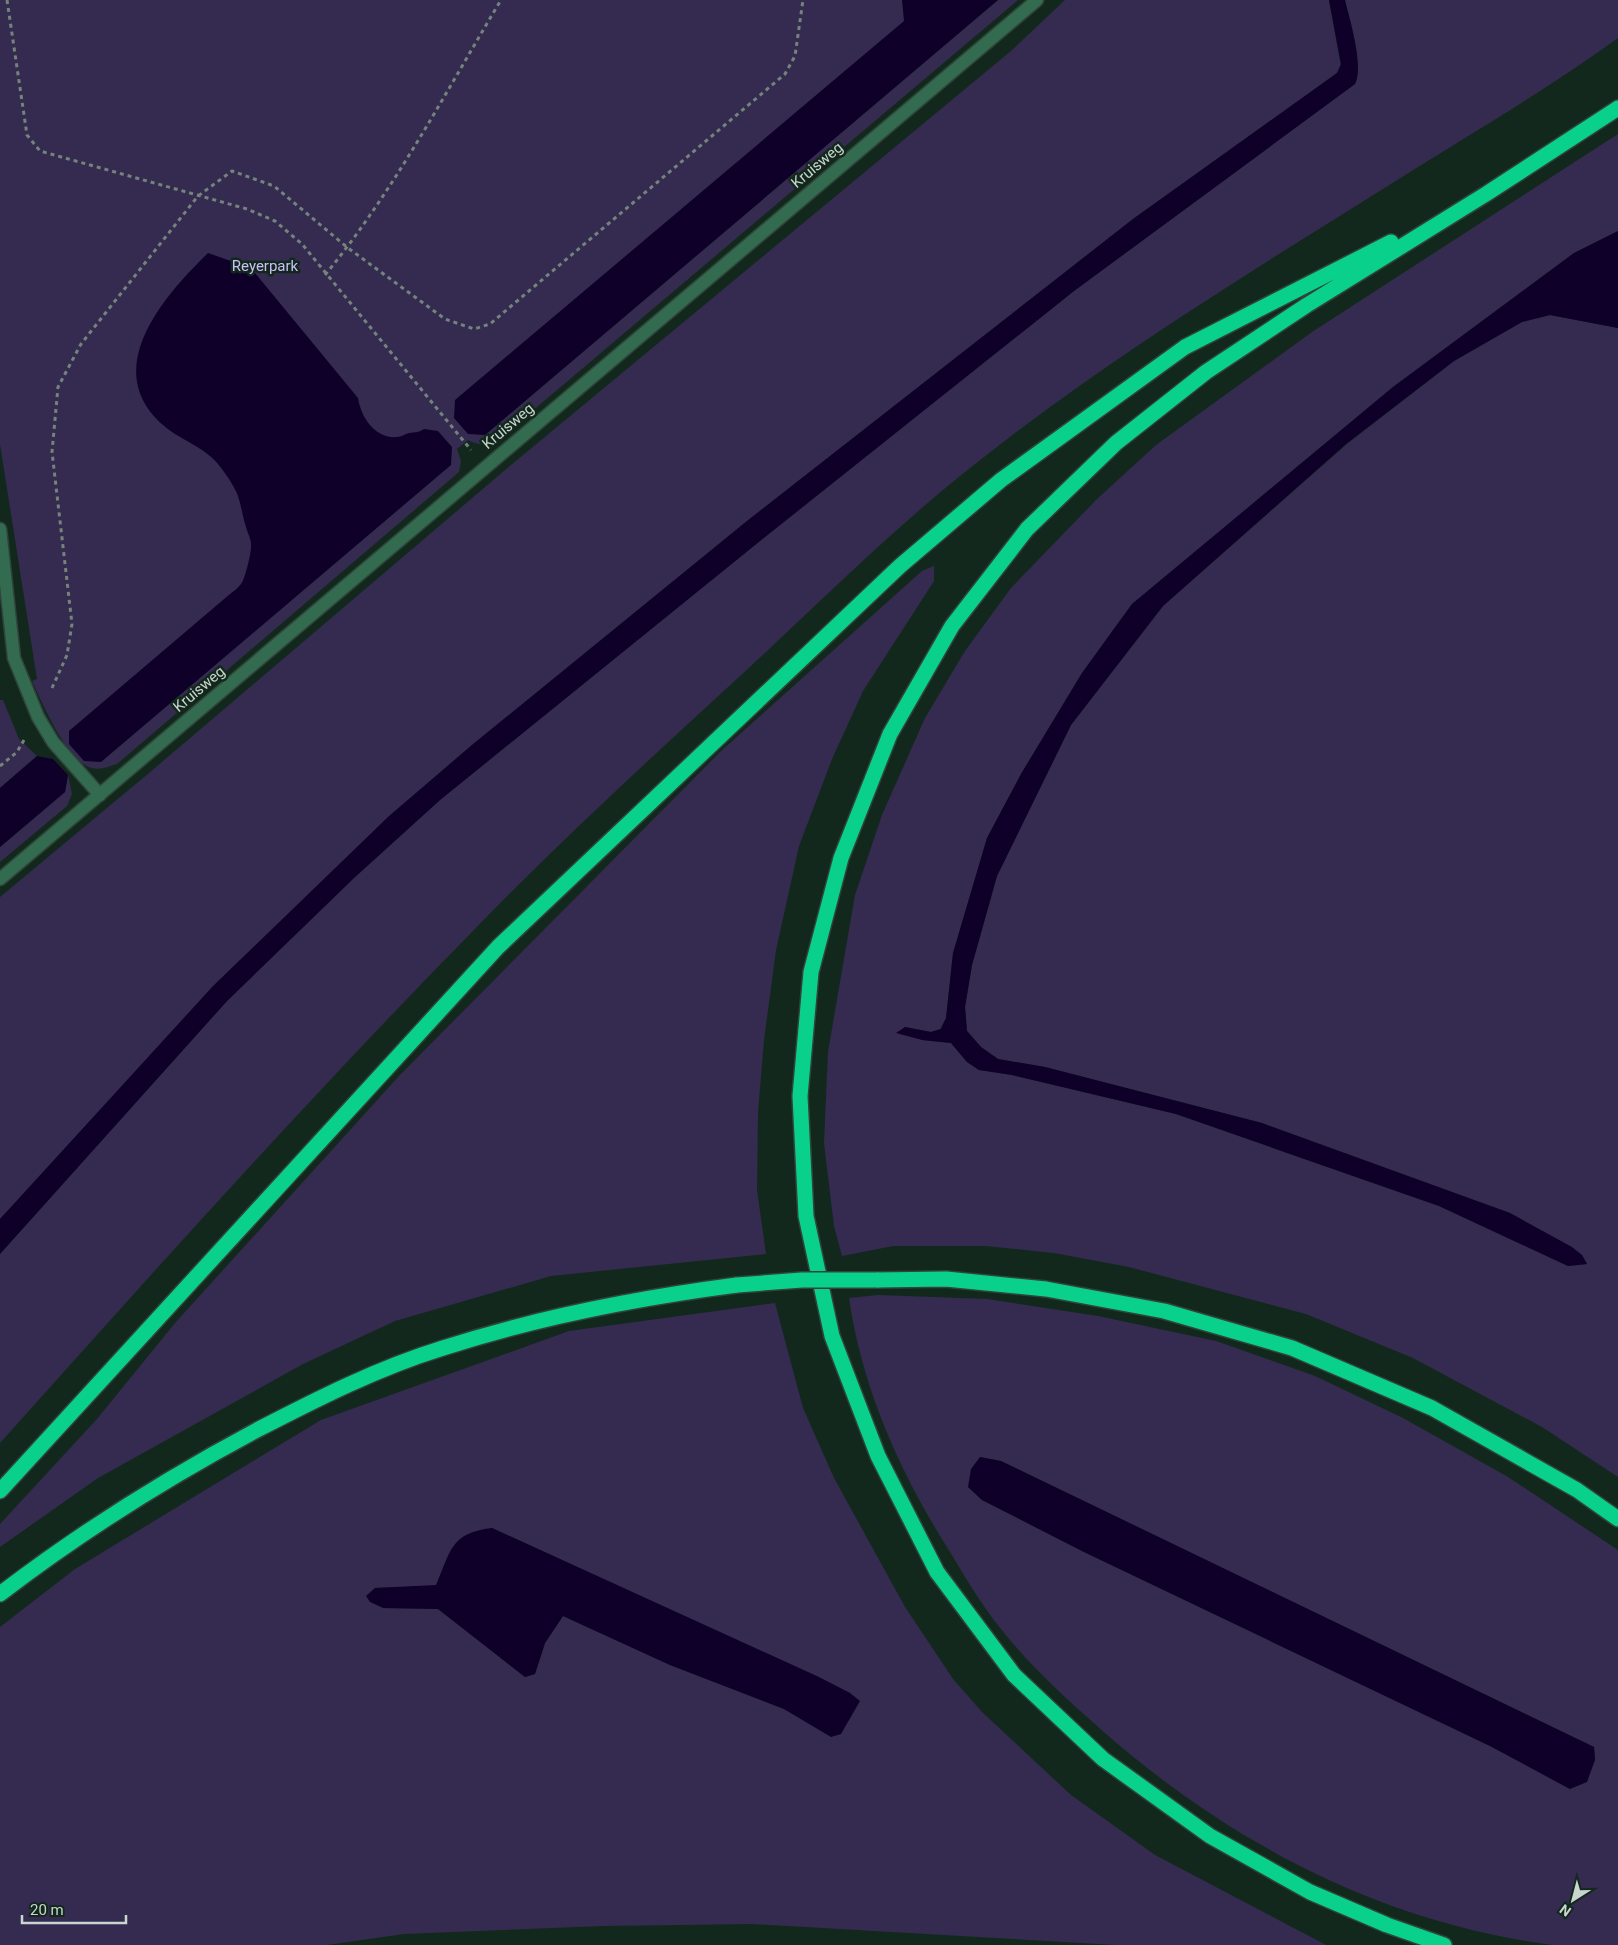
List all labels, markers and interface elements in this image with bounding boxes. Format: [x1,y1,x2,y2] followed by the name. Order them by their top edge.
[788,138,846,192] street label: Kruisweg
[232,257,299,275] park label: Reyerpark
[479,399,537,453] street label: Kruisweg
[170,662,228,716] street label: Kruisweg
[1548,1875,1598,1925] north arrow
[22,1892,126,1924] scale bar
[30,1901,64,1919] text: 20 m
[1557,1901,1574,1920] text: N

